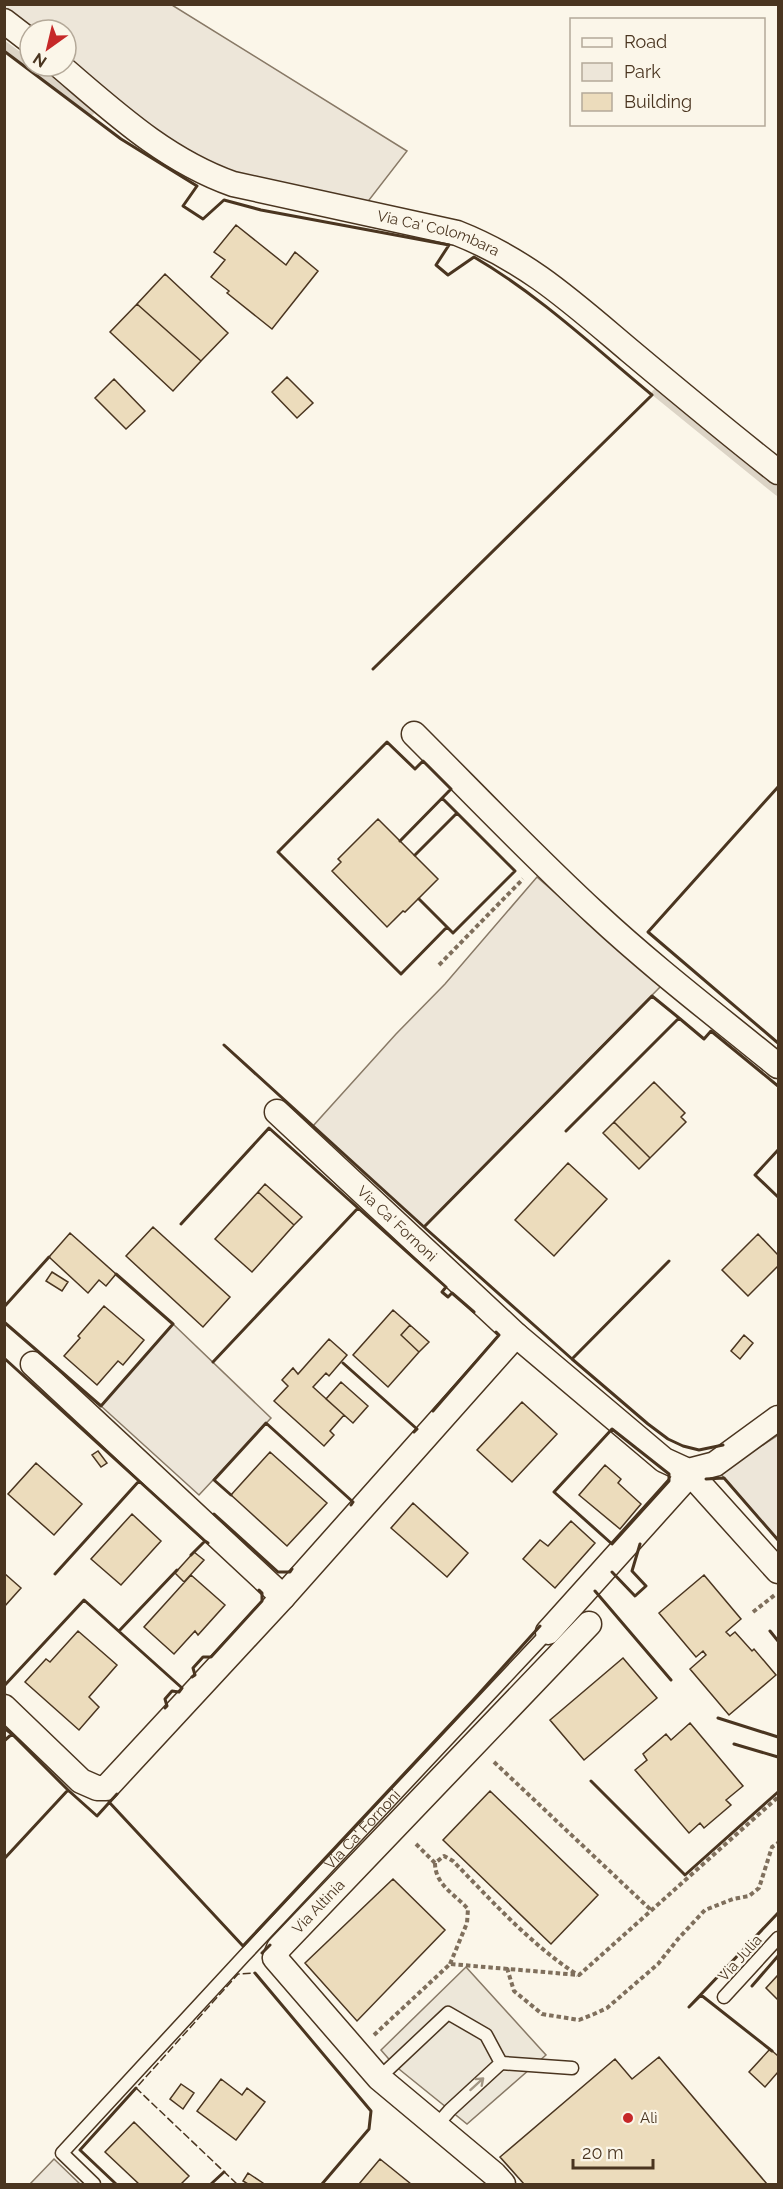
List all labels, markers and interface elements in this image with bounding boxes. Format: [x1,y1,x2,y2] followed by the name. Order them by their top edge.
[18,18,78,78] north arrow
[570,18,765,126] legend
[624,31,667,52] text: Road
[30,49,50,71] text: N
[624,61,661,82] text: Park
[624,91,692,112] text: Building
[375,207,503,260] street label: Via Ca' Colombara
[353,1182,441,1265] street label: Via Ca' Fornoni
[321,1786,404,1873] street label: Via Ca' Fornoni
[289,1876,348,1937] street label: Via Altinia
[714,1931,766,1985] street label: Via Julia
[470,2077,485,2091] one-way arrow
[640,2109,658,2127] place label: Alì
[621,2111,635,2125] marker: Alì
[573,2132,652,2170] scale bar
[582,2142,624,2163] text: 20 m

